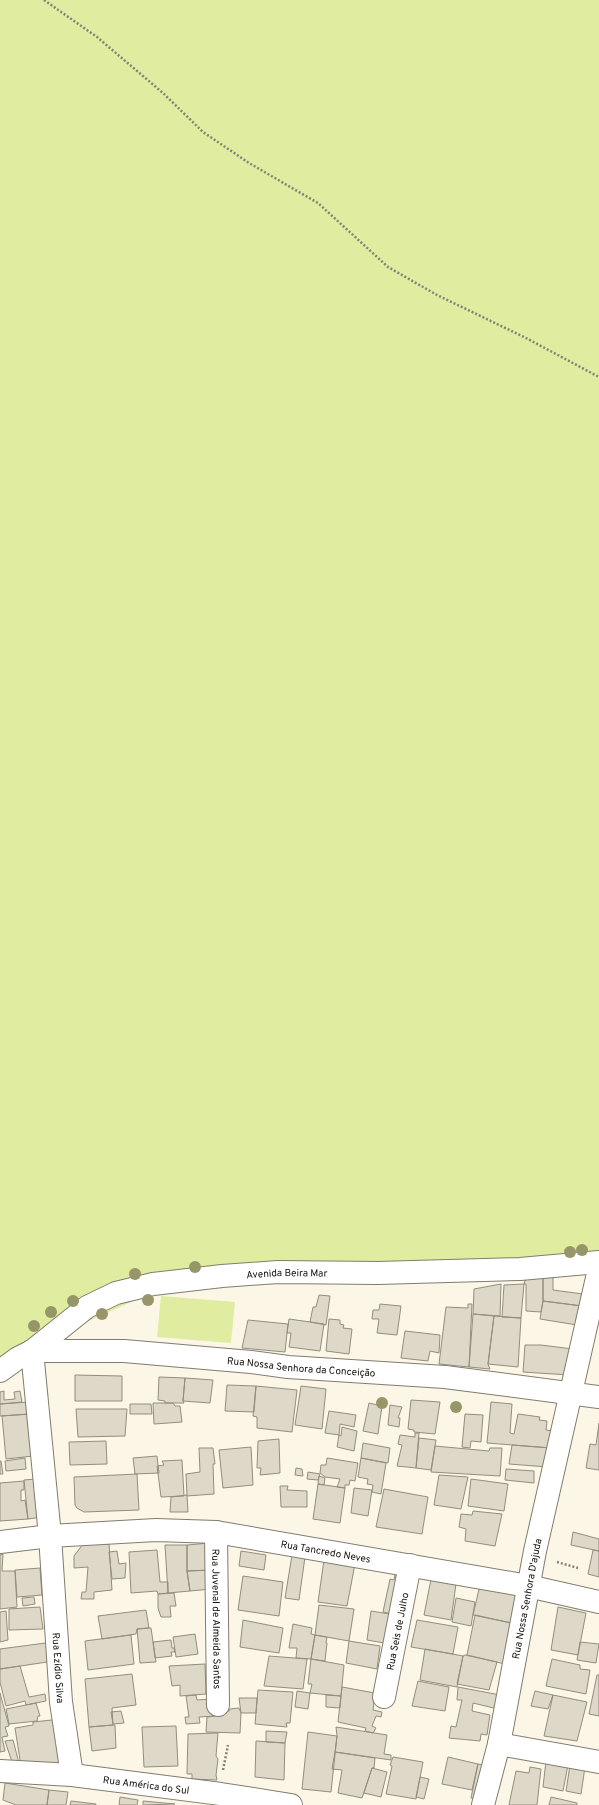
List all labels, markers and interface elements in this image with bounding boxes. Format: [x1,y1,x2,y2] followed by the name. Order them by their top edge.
[246,1267,328,1282] street label: Avenida Beira Mar
[227,1355,376,1381] street label: Rua Nossa Senhora da Conceição
[510,1537,546,1660] street label: Rua Nossa Senhora D'ajuda
[280,1538,372,1567] street label: Rua Tancredo Neves
[208,1549,223,1690] street label: Rua Juvenal de Almeida Santos
[384,1591,413,1672] street label: Rua Seis de Julho
[48,1632,66,1704] street label: Rua Ezídio Silva
[102,1774,190,1798] street label: Rua América do Sul

